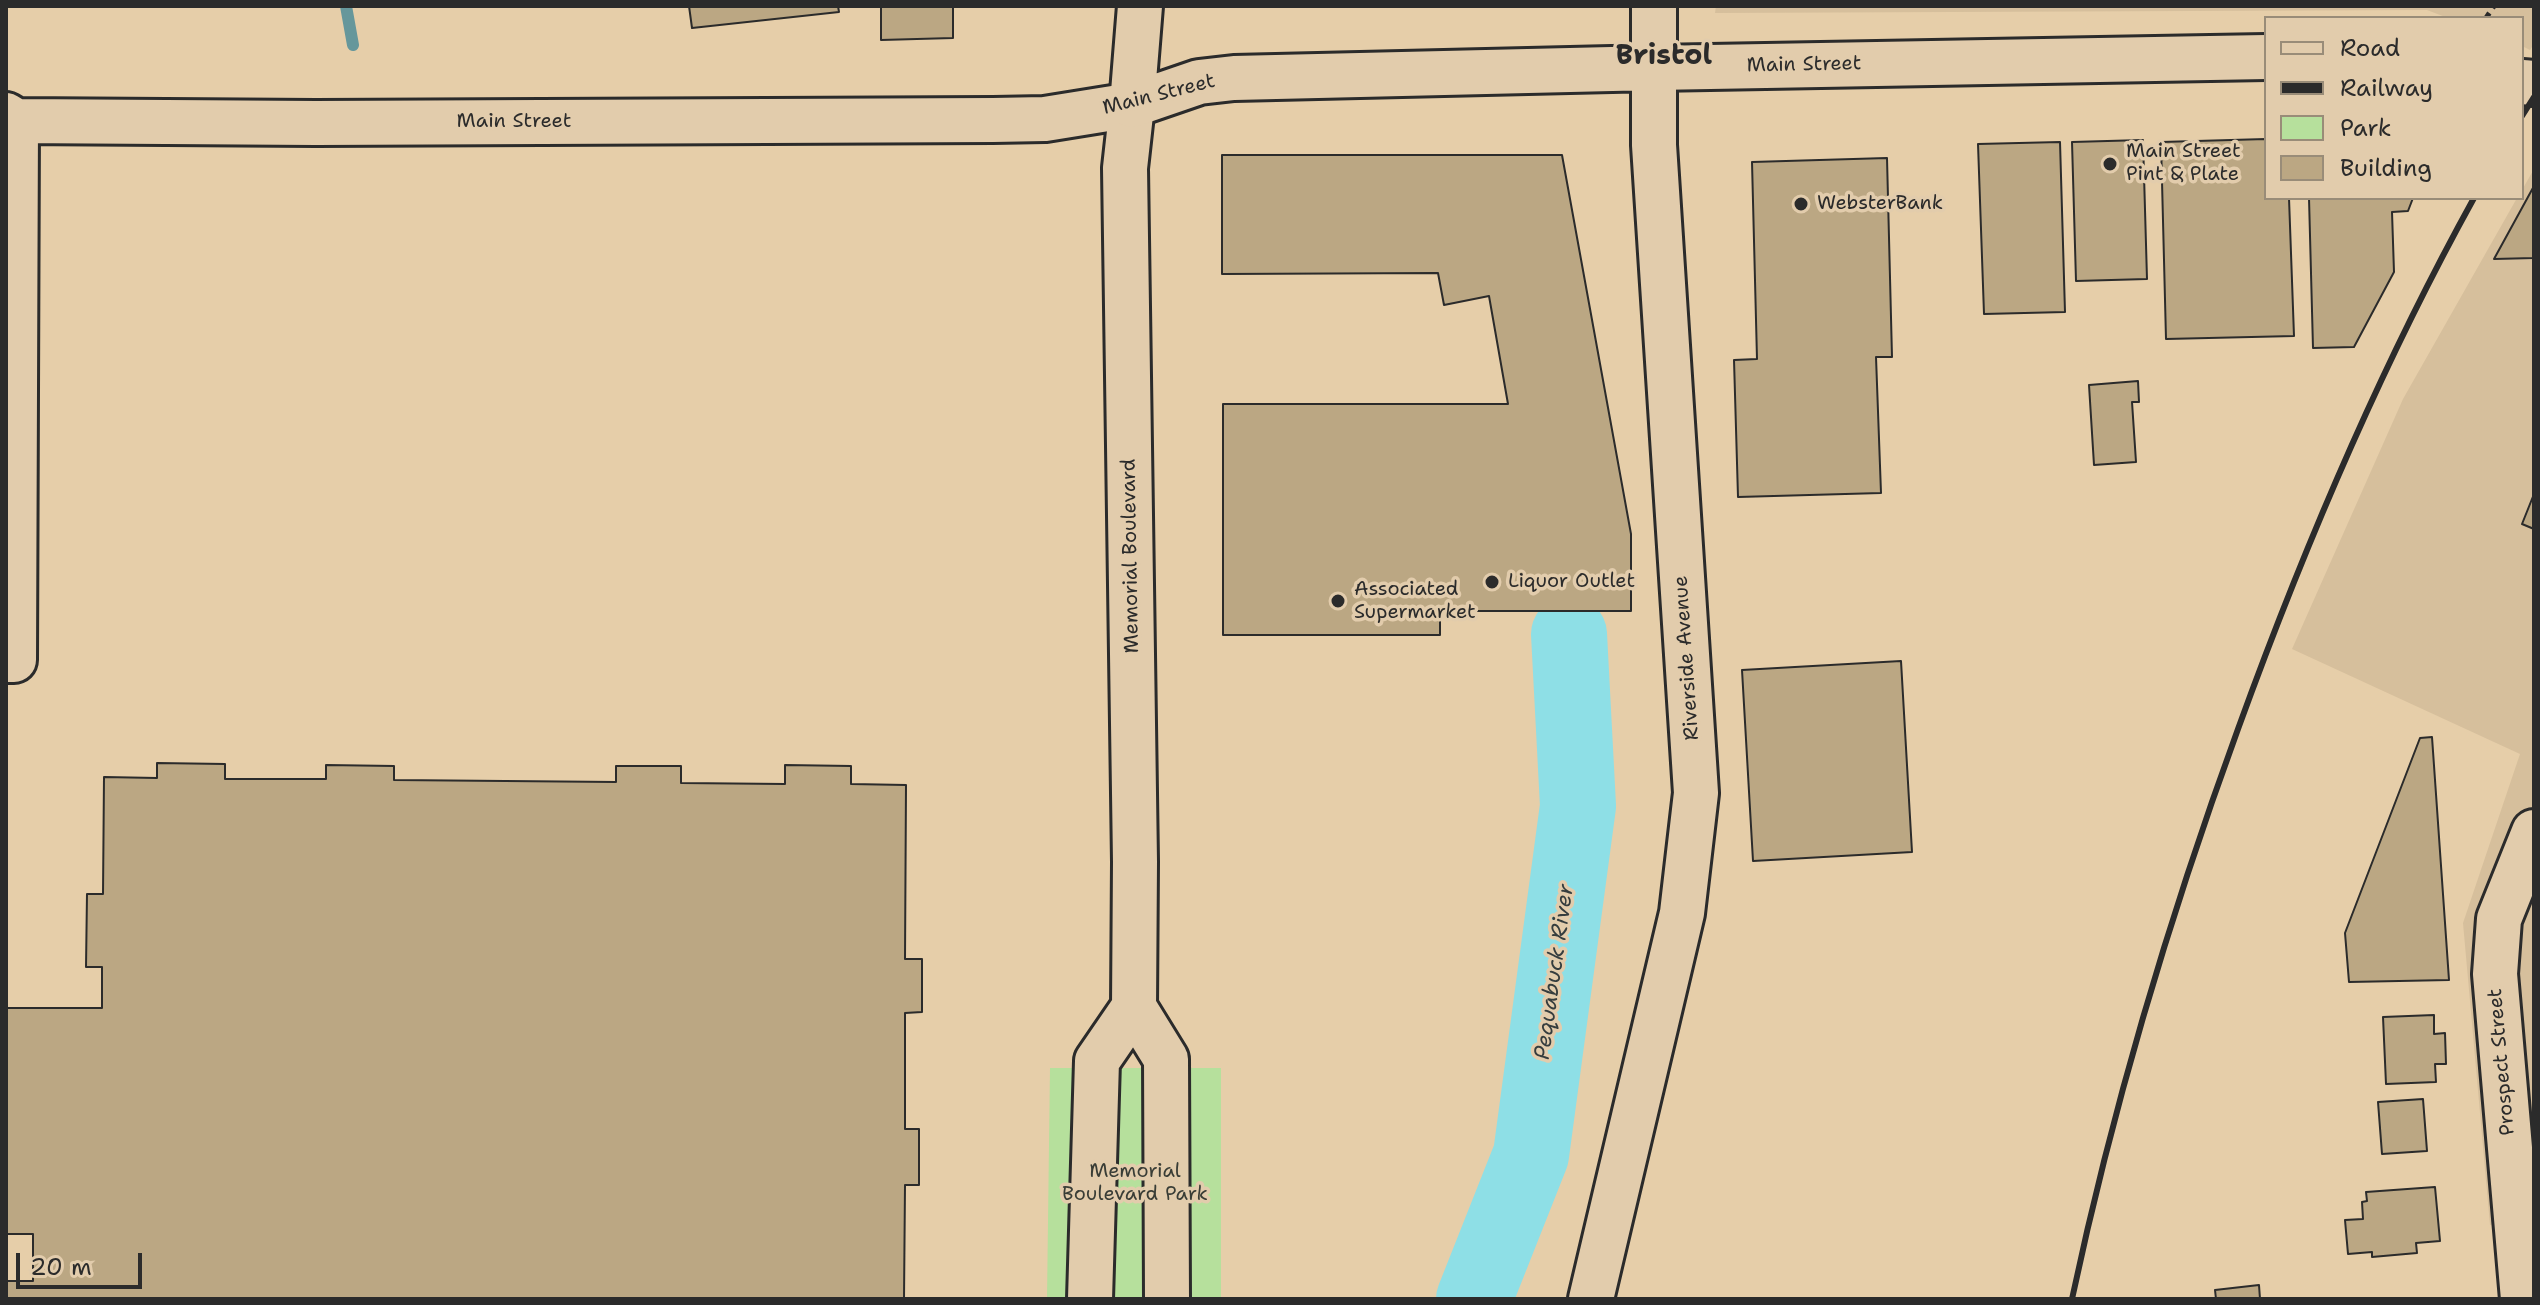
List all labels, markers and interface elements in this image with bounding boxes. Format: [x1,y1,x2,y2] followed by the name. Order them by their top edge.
[2264,16,2524,200] legend
[2340,32,2400,64] text: Road
[1616,40,1712,74] district label: Bristol
[1746,52,1862,78] street label: Main Street
[1100,69,1218,121] street label: Main Street
[2340,72,2433,104] text: Railway
[457,110,571,134] street label: Main Street
[2340,112,2392,144] text: Park
[2126,140,2241,187] place label: Main Street Pint & Plate
[2340,152,2432,184] text: Building
[2101,155,2119,173] marker: Main Street Pint & Plate
[1817,192,1943,216] place label: WebsterBank
[1792,195,1810,213] marker: WebsterBank
[1117,458,1145,654] street label: Memorial Boulevard
[1508,570,1635,594] place label: Liquor Outlet
[1483,573,1501,591] marker: Liquor Outlet
[1669,575,1705,741] street label: Riverside Avenue
[1354,578,1476,625] place label: Associated Supermarket
[1329,592,1347,610] marker: Associated Supermarket
[1530,883,1580,1061] water label: Pequabuck River
[2484,987,2520,1137] street label: Prospect Street
[1062,1160,1208,1207] park label: Memorial Boulevard Park
[20,1237,146,1287] scale bar
[30,1251,92,1283] text: 20 m

